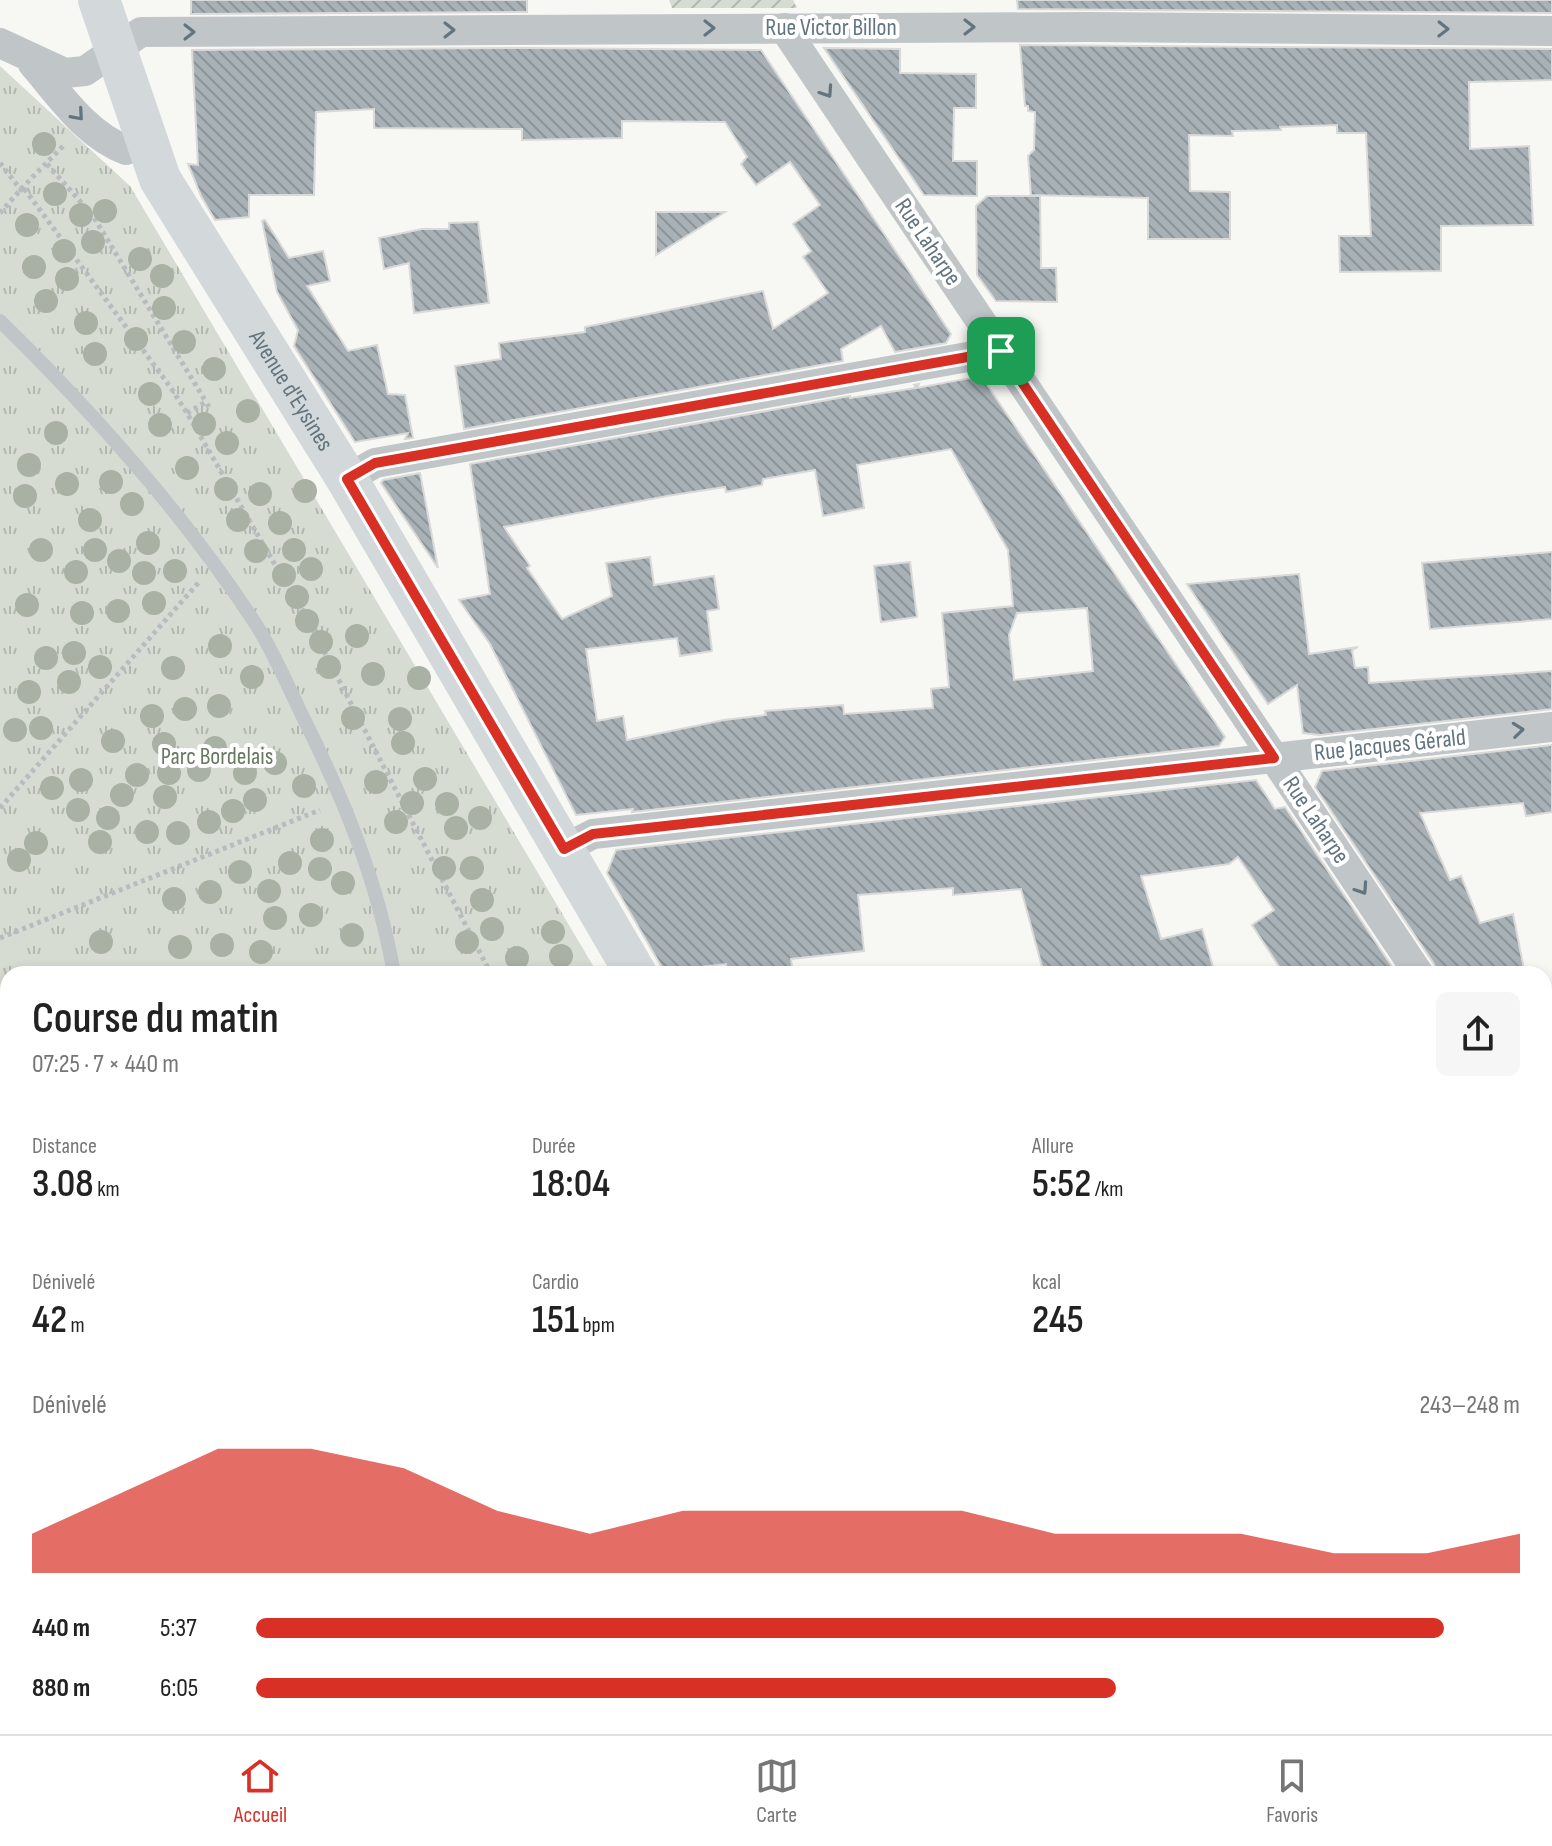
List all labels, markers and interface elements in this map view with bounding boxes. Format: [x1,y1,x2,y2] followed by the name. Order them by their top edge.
[765,13,897,42] street label: Rue Victor Billon
[963,18,976,36] one-way arrow
[703,19,716,37] one-way arrow
[1437,20,1450,37] one-way arrow
[443,21,456,39] one-way arrow
[183,23,196,40] one-way arrow
[817,84,832,98] one-way arrow
[68,106,82,121] one-way arrow
[888,193,968,291] street label: Rue Laharpe
[967,317,1035,385] pin
[243,323,340,456] street label: Avenue d'Eysines
[979,329,1023,373] icon: arrive
[1512,722,1525,739] one-way arrow
[1313,723,1467,767] street label: Rue Jacques Gérald
[161,742,273,771] park label: Parc Bordelais
[1276,771,1356,869] street label: Rue Laharpe
[1353,881,1368,895] one-way arrow
[32,992,279,1045] text: Course du matin
[1436,992,1520,1076] button: share
[32,1049,179,1080] text: 07:25 · 7 × 440 m
[32,1133,97,1160] text: Distance
[532,1133,576,1160] text: Durée
[1032,1133,1074,1160] text: Allure
[32,1160,94,1208] text: 3.08
[532,1160,610,1208] text: 18:04
[1032,1160,1091,1208] text: 5:52
[94,1176,120,1203] text: km
[1091,1176,1123,1203] text: /km
[32,1269,95,1296] text: Dénivelé
[532,1269,579,1296] text: Cardio
[1032,1269,1061,1296] text: kcal
[32,1296,67,1344] text: 42
[532,1296,579,1344] text: 151
[1032,1296,1084,1344] text: 245
[67,1312,85,1339] text: m
[579,1312,615,1339] text: bpm
[32,1390,107,1421] text: Dénivelé
[1419,1390,1520,1421] text: 243–248 m
[32,1613,90,1644] text: 440 m
[160,1613,197,1644] text: 5:37
[32,1673,90,1704] text: 880 m
[160,1673,198,1704] text: 6:05
[234,1754,287,1829] tab: Accueil
[755,1754,799,1829] tab: Carte
[1266,1754,1318,1829] tab: Favoris

